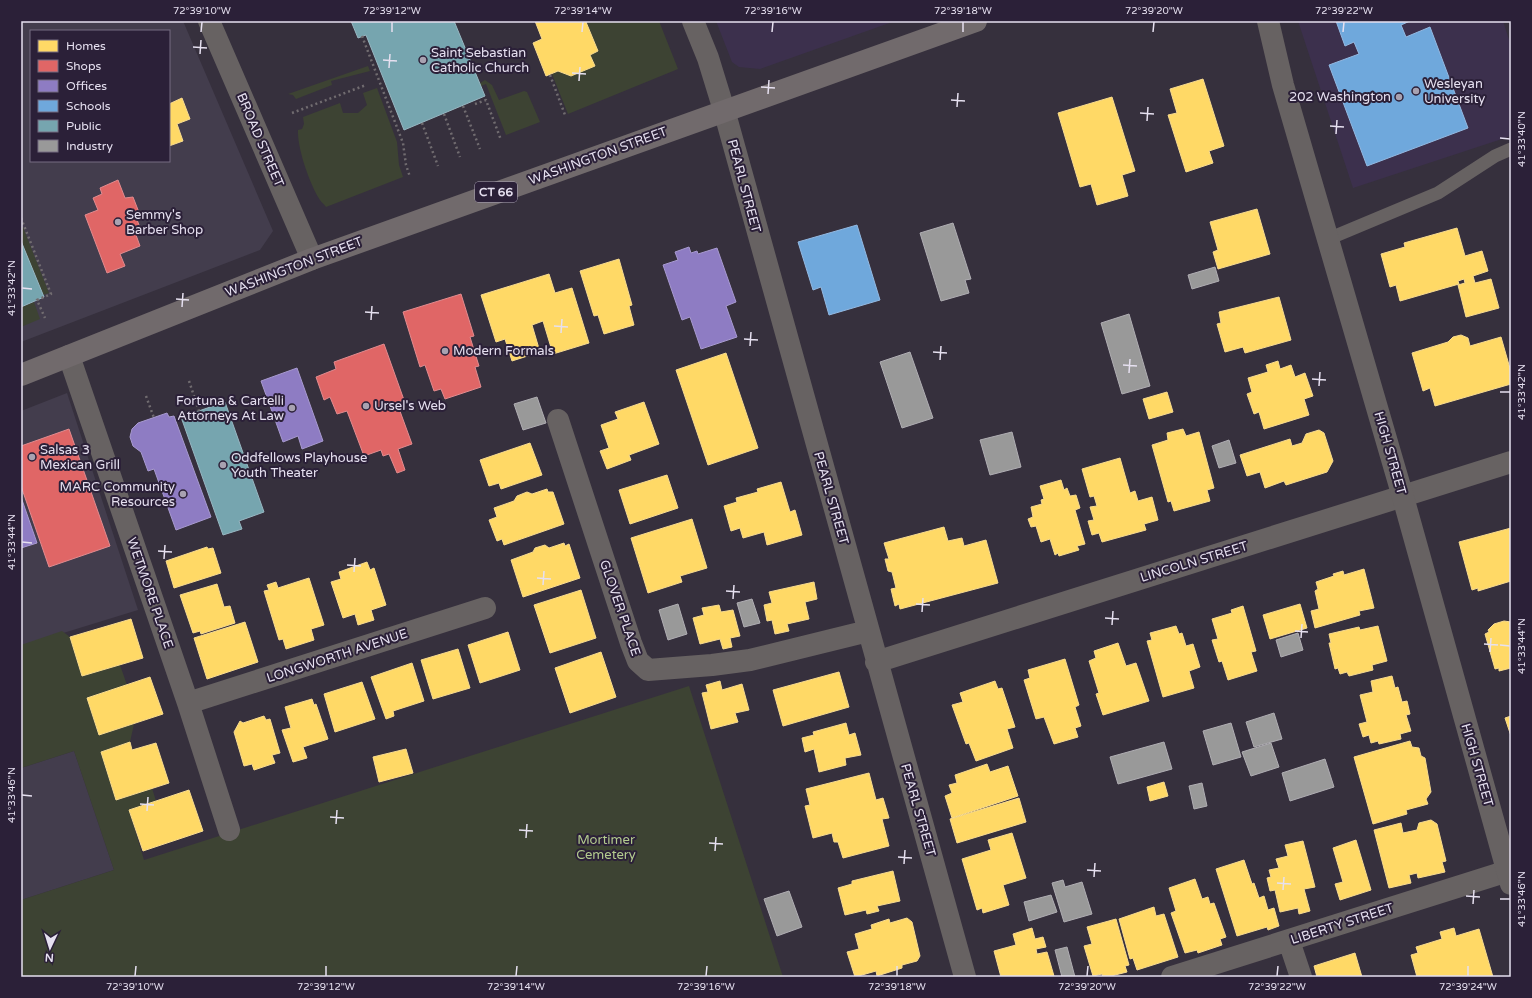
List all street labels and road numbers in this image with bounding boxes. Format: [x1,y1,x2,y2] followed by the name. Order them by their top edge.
[233,91,287,190] street label: BROAD STREET
[527,124,669,188] street label: WASHINGTON STREET
[724,138,764,235] street label: PEARL STREET
[475,182,517,202] road number: CT 66
[223,233,365,301] street label: WASHINGTON STREET
[1370,410,1410,497] street label: HIGH STREET
[810,450,852,546] street label: PEARL STREET
[124,535,176,651] street label: WETMORE PLACE
[1138,538,1250,586] street label: LINCOLN STREET
[596,558,644,658] street label: GLOVER PLACE
[264,626,410,686] street label: LONGWORTH AVENUE
[1457,722,1497,809] street label: HIGH STREET
[897,762,939,858] street label: PEARL STREET
[1289,900,1395,948] street label: LIBERTY STREET

